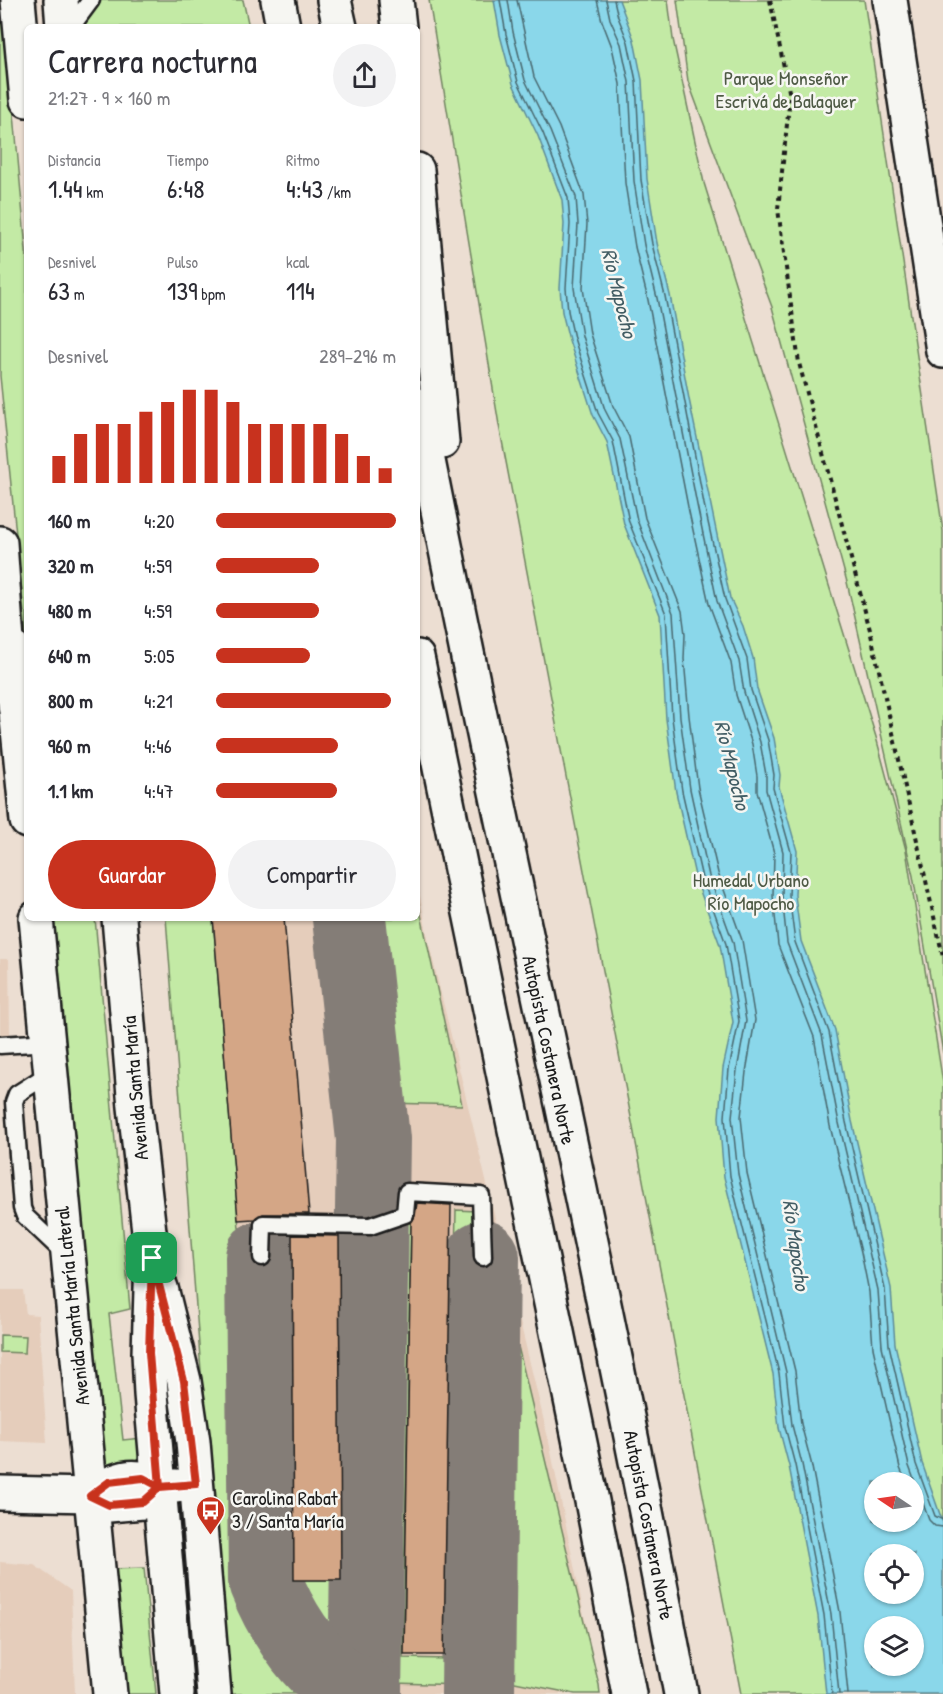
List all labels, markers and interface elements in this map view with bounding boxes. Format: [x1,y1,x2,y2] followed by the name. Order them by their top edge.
[48,39,257,83] text: Carrera nocturna
[333,44,396,107] button: share
[716,64,857,114] park label: Parque Monseñor Escrivá de Balaguer
[48,84,170,111] text: 21:27 · 9 × 160 m
[48,149,100,171] text: Distancia
[167,149,209,171] text: Tiempo
[286,149,320,171] text: Ritmo
[48,171,83,206] text: 1.44
[167,171,204,206] text: 6:48
[286,171,323,206] text: 4:43
[83,181,104,203] text: km
[323,181,351,203] text: /km
[594,245,645,342] water label: Río Mapocho
[48,251,96,273] text: Desnivel
[167,251,198,273] text: Pulso
[286,251,309,273] text: kcal
[48,273,70,308] text: 63
[167,273,198,308] text: 139
[286,273,315,308] text: 114
[70,283,85,305] text: m
[198,283,226,305] text: bpm
[48,342,108,369] text: Desnivel
[319,342,396,369] text: 289–296 m
[48,507,90,534] text: 160 m
[144,507,174,534] text: 4:20
[48,552,93,579] text: 320 m
[144,552,172,579] text: 4:59
[48,597,91,624] text: 480 m
[144,597,172,624] text: 4:59
[48,642,91,669] text: 640 m
[144,642,175,669] text: 5:05
[48,687,93,714] text: 800 m
[144,687,173,714] text: 4:21
[707,717,758,814] water label: Río Mapocho
[48,732,90,759] text: 960 m
[144,732,172,759] text: 4:46
[48,777,93,804] text: 1.1 km
[144,777,174,804] text: 4:47
[48,840,216,909] button: Guardar
[228,840,396,909] button: Compartir
[693,866,809,916] park label: Humedal Urbano Río Mapocho
[516,953,583,1147] street label: Autopista Costanera Norte
[115,1015,154,1161] street label: Avenida Santa María
[776,1198,817,1294] water label: Río Mapocho
[48,1204,95,1407] street label: Avenida Santa María Lateral
[126,1232,177,1283] pin
[135,1241,168,1274] icon: arrive
[618,1428,681,1622] street label: Autopista Costanera Norte
[864,1472,924,1532] north arrow
[864,1472,924,1676] map controls
[232,1484,344,1534] place label: Carolina Rabat 3 / Santa María
[195,1494,227,1536] bus stop icon: Carolina Rabat 3 / Santa María
[864,1544,924,1604] button: locate
[864,1616,924,1676] button: layers

